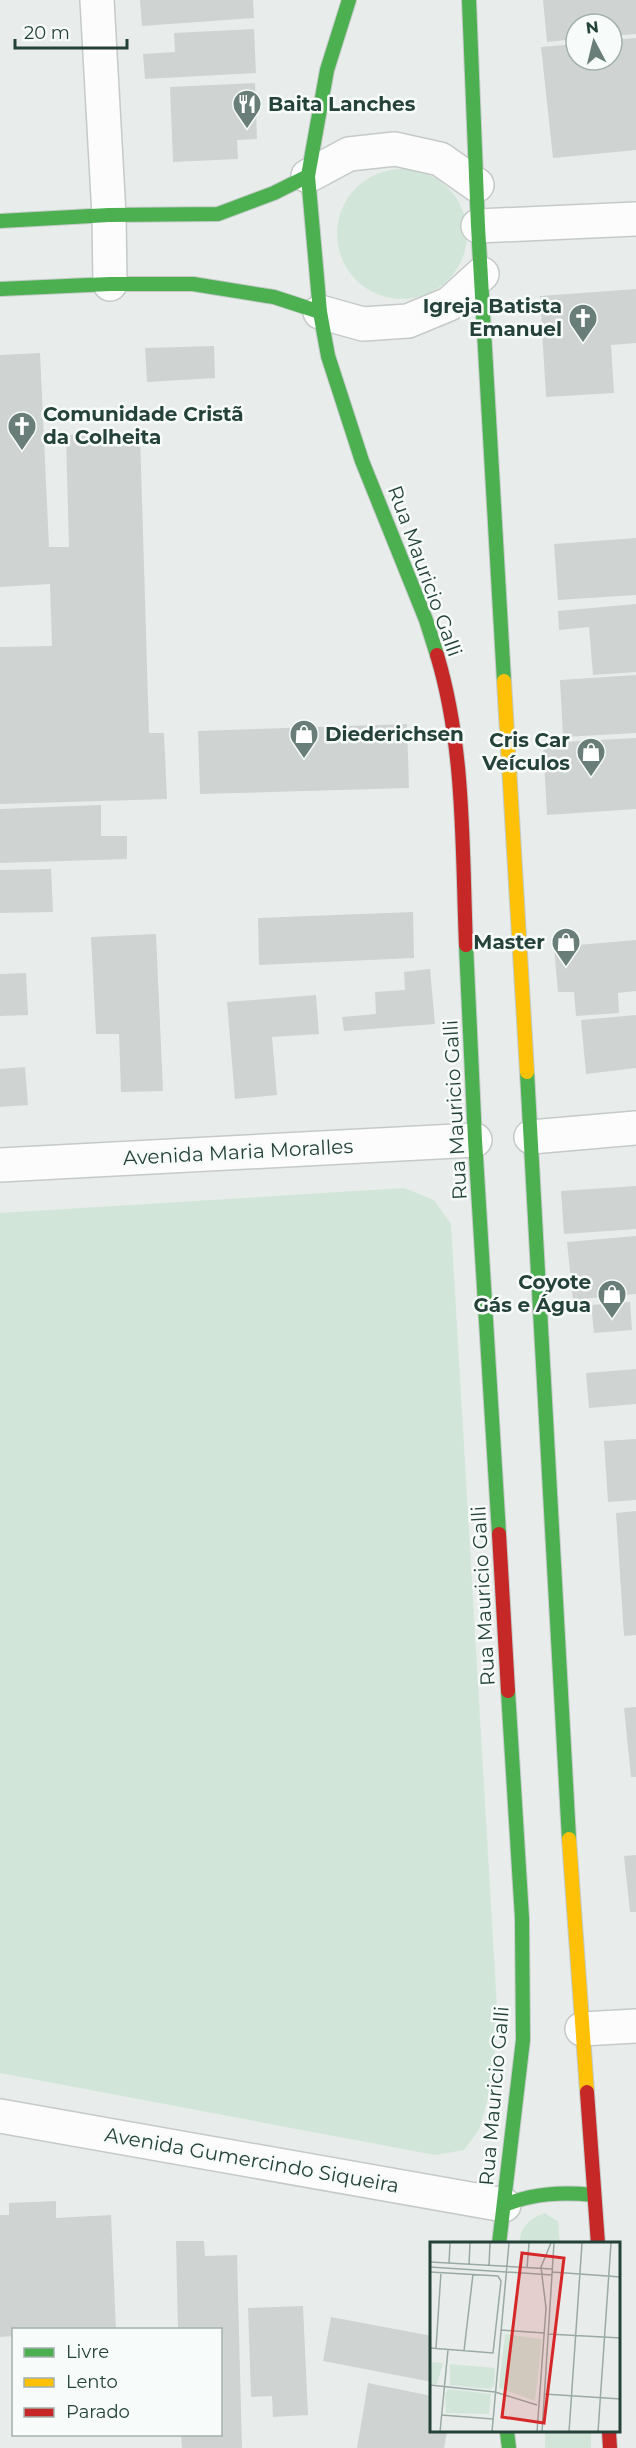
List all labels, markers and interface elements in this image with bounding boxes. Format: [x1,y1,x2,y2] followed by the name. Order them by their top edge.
[15,12,128,50] scale bar
[564,12,624,72] north arrow
[585,17,600,38] text: N
[24,22,70,44] text: 20 m
[231,88,263,130] restaurant icon: Baita Lanches
[268,92,416,116] place label: Baita Lanches
[423,294,562,341] place label: Igreja Batista Emanuel
[567,302,599,344] church icon: Igreja Batista Emanuel
[43,402,244,449] place label: Comunidade Cristã da Colheita
[6,410,38,452] church icon: Comunidade Cristã da Colheita
[383,482,467,660] street label: Rua Mauricio Galli
[288,718,320,760] shop icon: Diederichsen
[325,722,464,746] place label: Diederichsen
[481,728,570,775] place label: Cris Car Veículos
[575,736,607,778] shop icon: Cris Car Veículos
[550,926,582,968] shop icon: Master
[473,930,545,954] place label: Master
[438,1019,472,1201] street label: Rua Mauricio Galli
[122,1134,354,1170] street label: Avenida Maria Moralles
[473,1270,591,1317] place label: Coyote Gás e Água
[596,1278,628,1320] shop icon: Coyote Gás e Água
[466,1505,500,1687] street label: Rua Mauricio Galli
[474,2005,514,2187] street label: Rua Mauricio Galli
[103,2122,401,2198] street label: Avenida Gumercindo Siqueira
[430,2242,621,2433] inset map
[12,2328,222,2436] legend
[66,2341,109,2363] text: Livre
[66,2371,118,2393] text: Lento
[66,2401,130,2423] text: Parado

